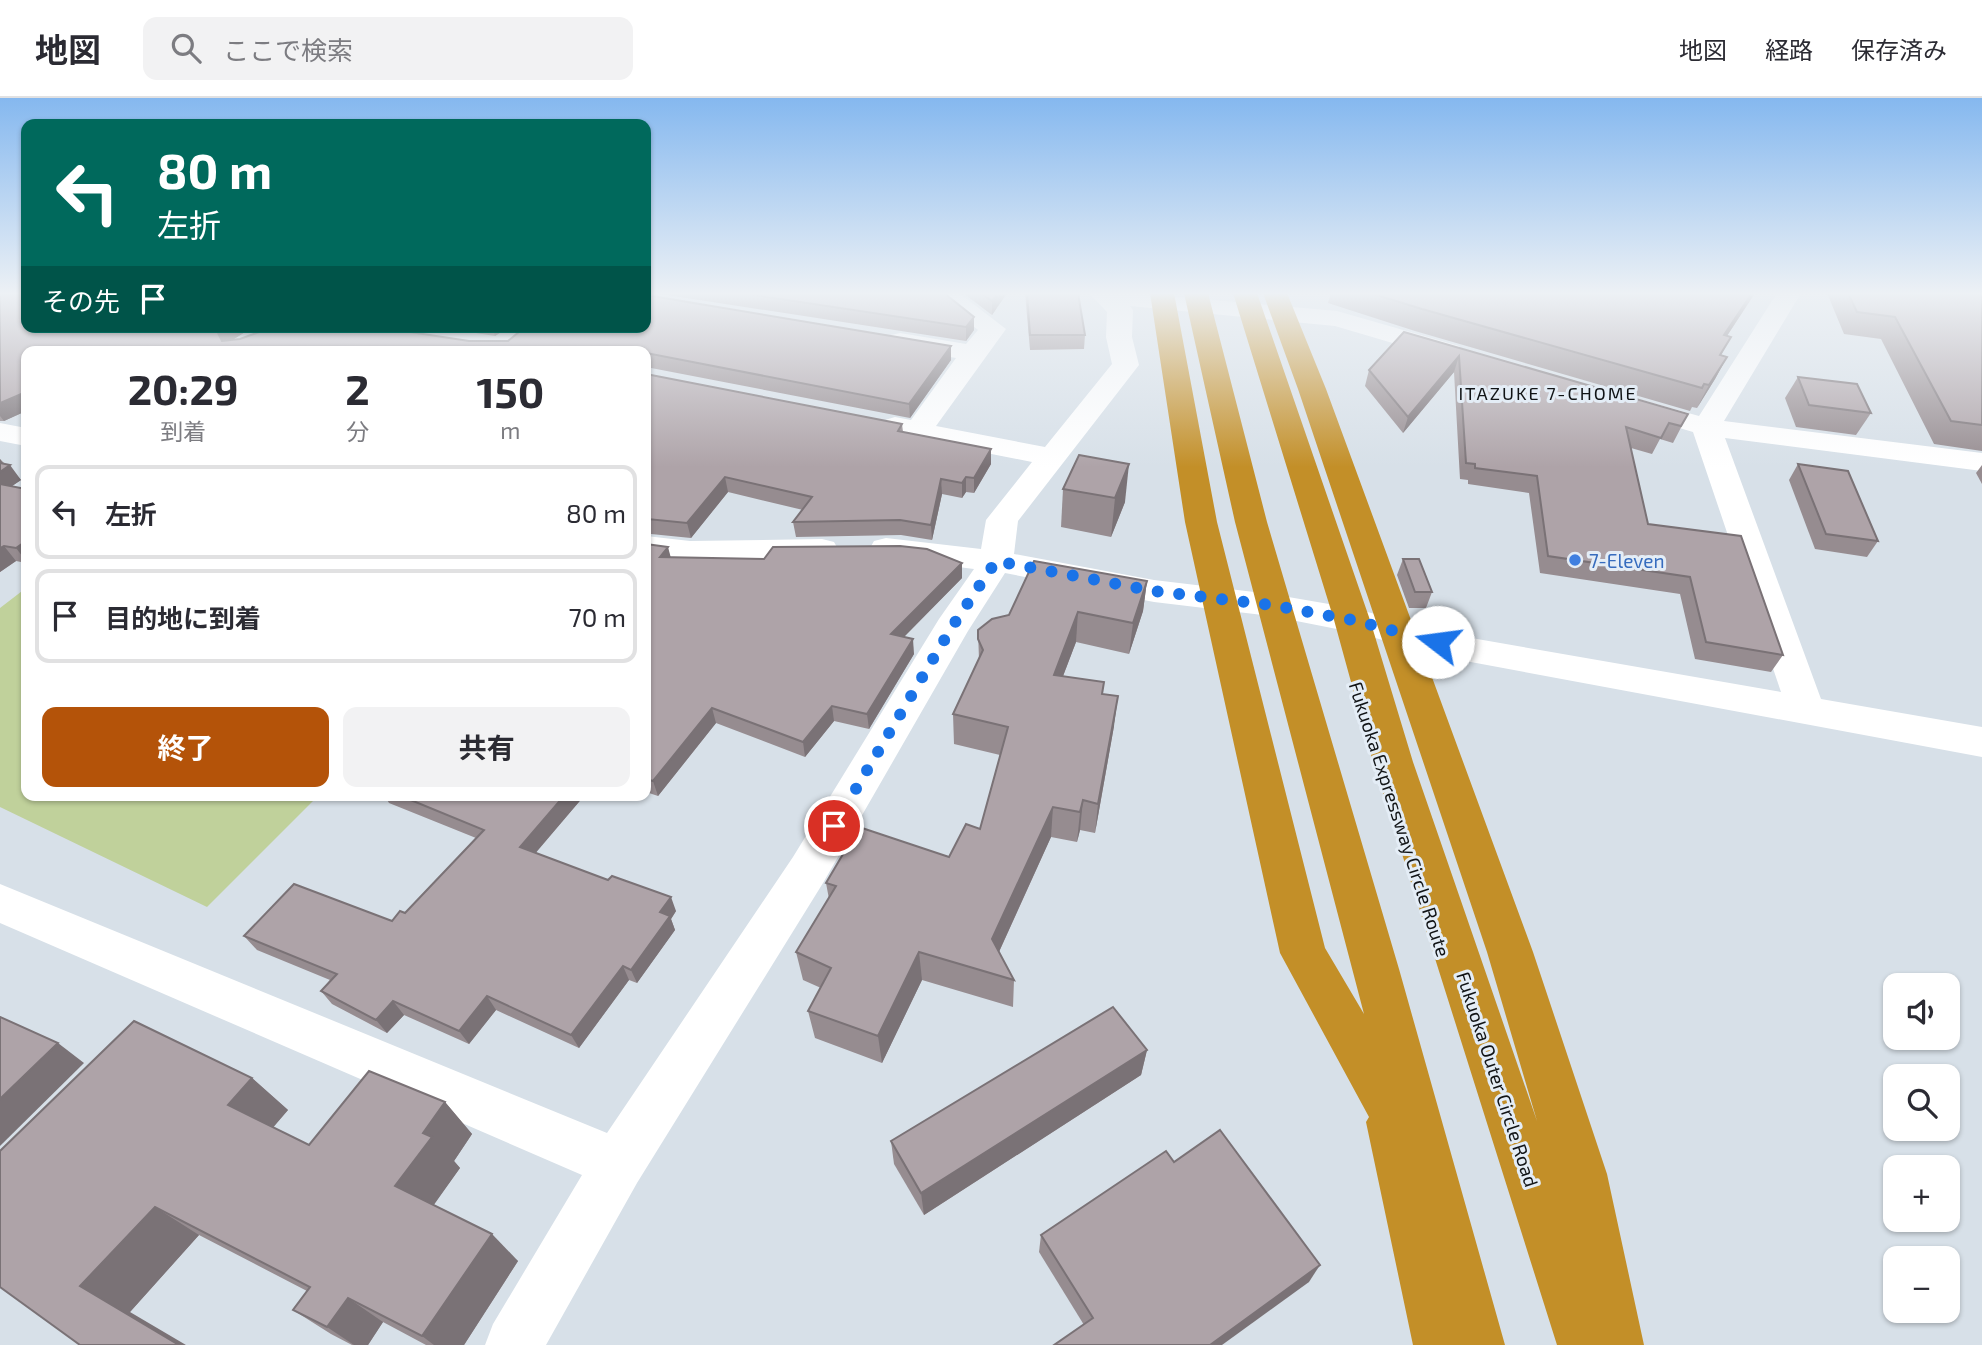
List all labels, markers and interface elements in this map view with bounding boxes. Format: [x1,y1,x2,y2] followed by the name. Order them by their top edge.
[143,17,633,80] search box
[35,29,101,69] text: 地図
[167,29,205,67] icon: search
[223,34,353,65] text: ここで検索
[1679,35,1727,64] text: 地図
[1765,35,1813,64] text: 経路
[1851,35,1947,64] text: 保存済み
[157,140,272,199] text: 80 m
[42,147,133,238] icon: left
[157,205,221,243] text: 左折
[134,280,172,318] icon: arrive
[42,285,120,316] text: その先
[128,363,239,413] text: 20:29
[345,363,370,413] text: 2
[476,366,544,416] text: 150
[1458,382,1638,404] district label: ITAZUKE 7-CHOME
[500,416,520,444] text: m
[160,417,206,445] text: 到着
[346,417,369,445] text: 分
[46,493,84,531] icon: left
[566,497,626,528] text: 80 m
[105,498,157,529] text: 左折
[1589,549,1665,572] place label: 7-Eleven
[1567,552,1583,568] marker: 7-Eleven
[46,597,84,635] icon: arrive
[568,601,626,632] text: 70 m
[105,602,261,633] text: 目的地に到着
[1401,605,1475,679] position arrow
[1345,679,1455,959] street label: Fukuoka Expressway Circle Route
[42,707,329,787] button: 終了
[343,707,630,787] button: 共有
[804,796,864,856] pin
[815,807,853,845] icon: arrive
[1452,969,1544,1189] street label: Fukuoka Outer Circle Road
[1883,973,1960,1323] map controls
[1883,973,1960,1050] button: sound
[1883,1064,1960,1141] button: search
[1883,1155,1960,1232] button: +
[1883,1246,1960,1323] button: −

